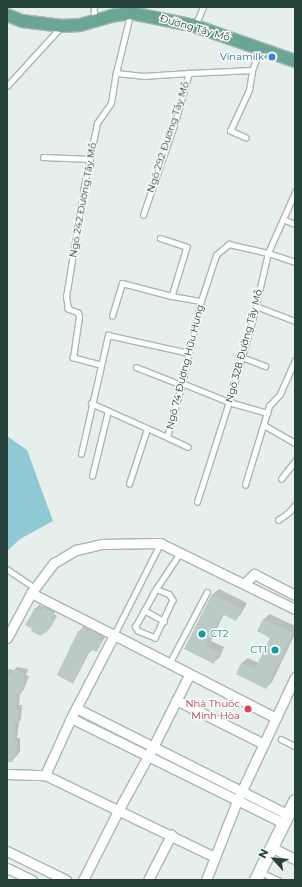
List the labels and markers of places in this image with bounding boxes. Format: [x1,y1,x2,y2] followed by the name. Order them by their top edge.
[220,51,264,63] place label: Vinamilk
[267,52,277,62] marker: Vinamilk
[210,628,229,640] place label: CT2
[197,629,207,639] marker: CT2
[250,644,267,656] place label: CT1
[270,645,280,655] marker: CT1
[185,697,240,720] place label: Nhà Thuốc Minh Hòa
[243,704,253,714] marker: Nhà Thuốc Minh Hòa

